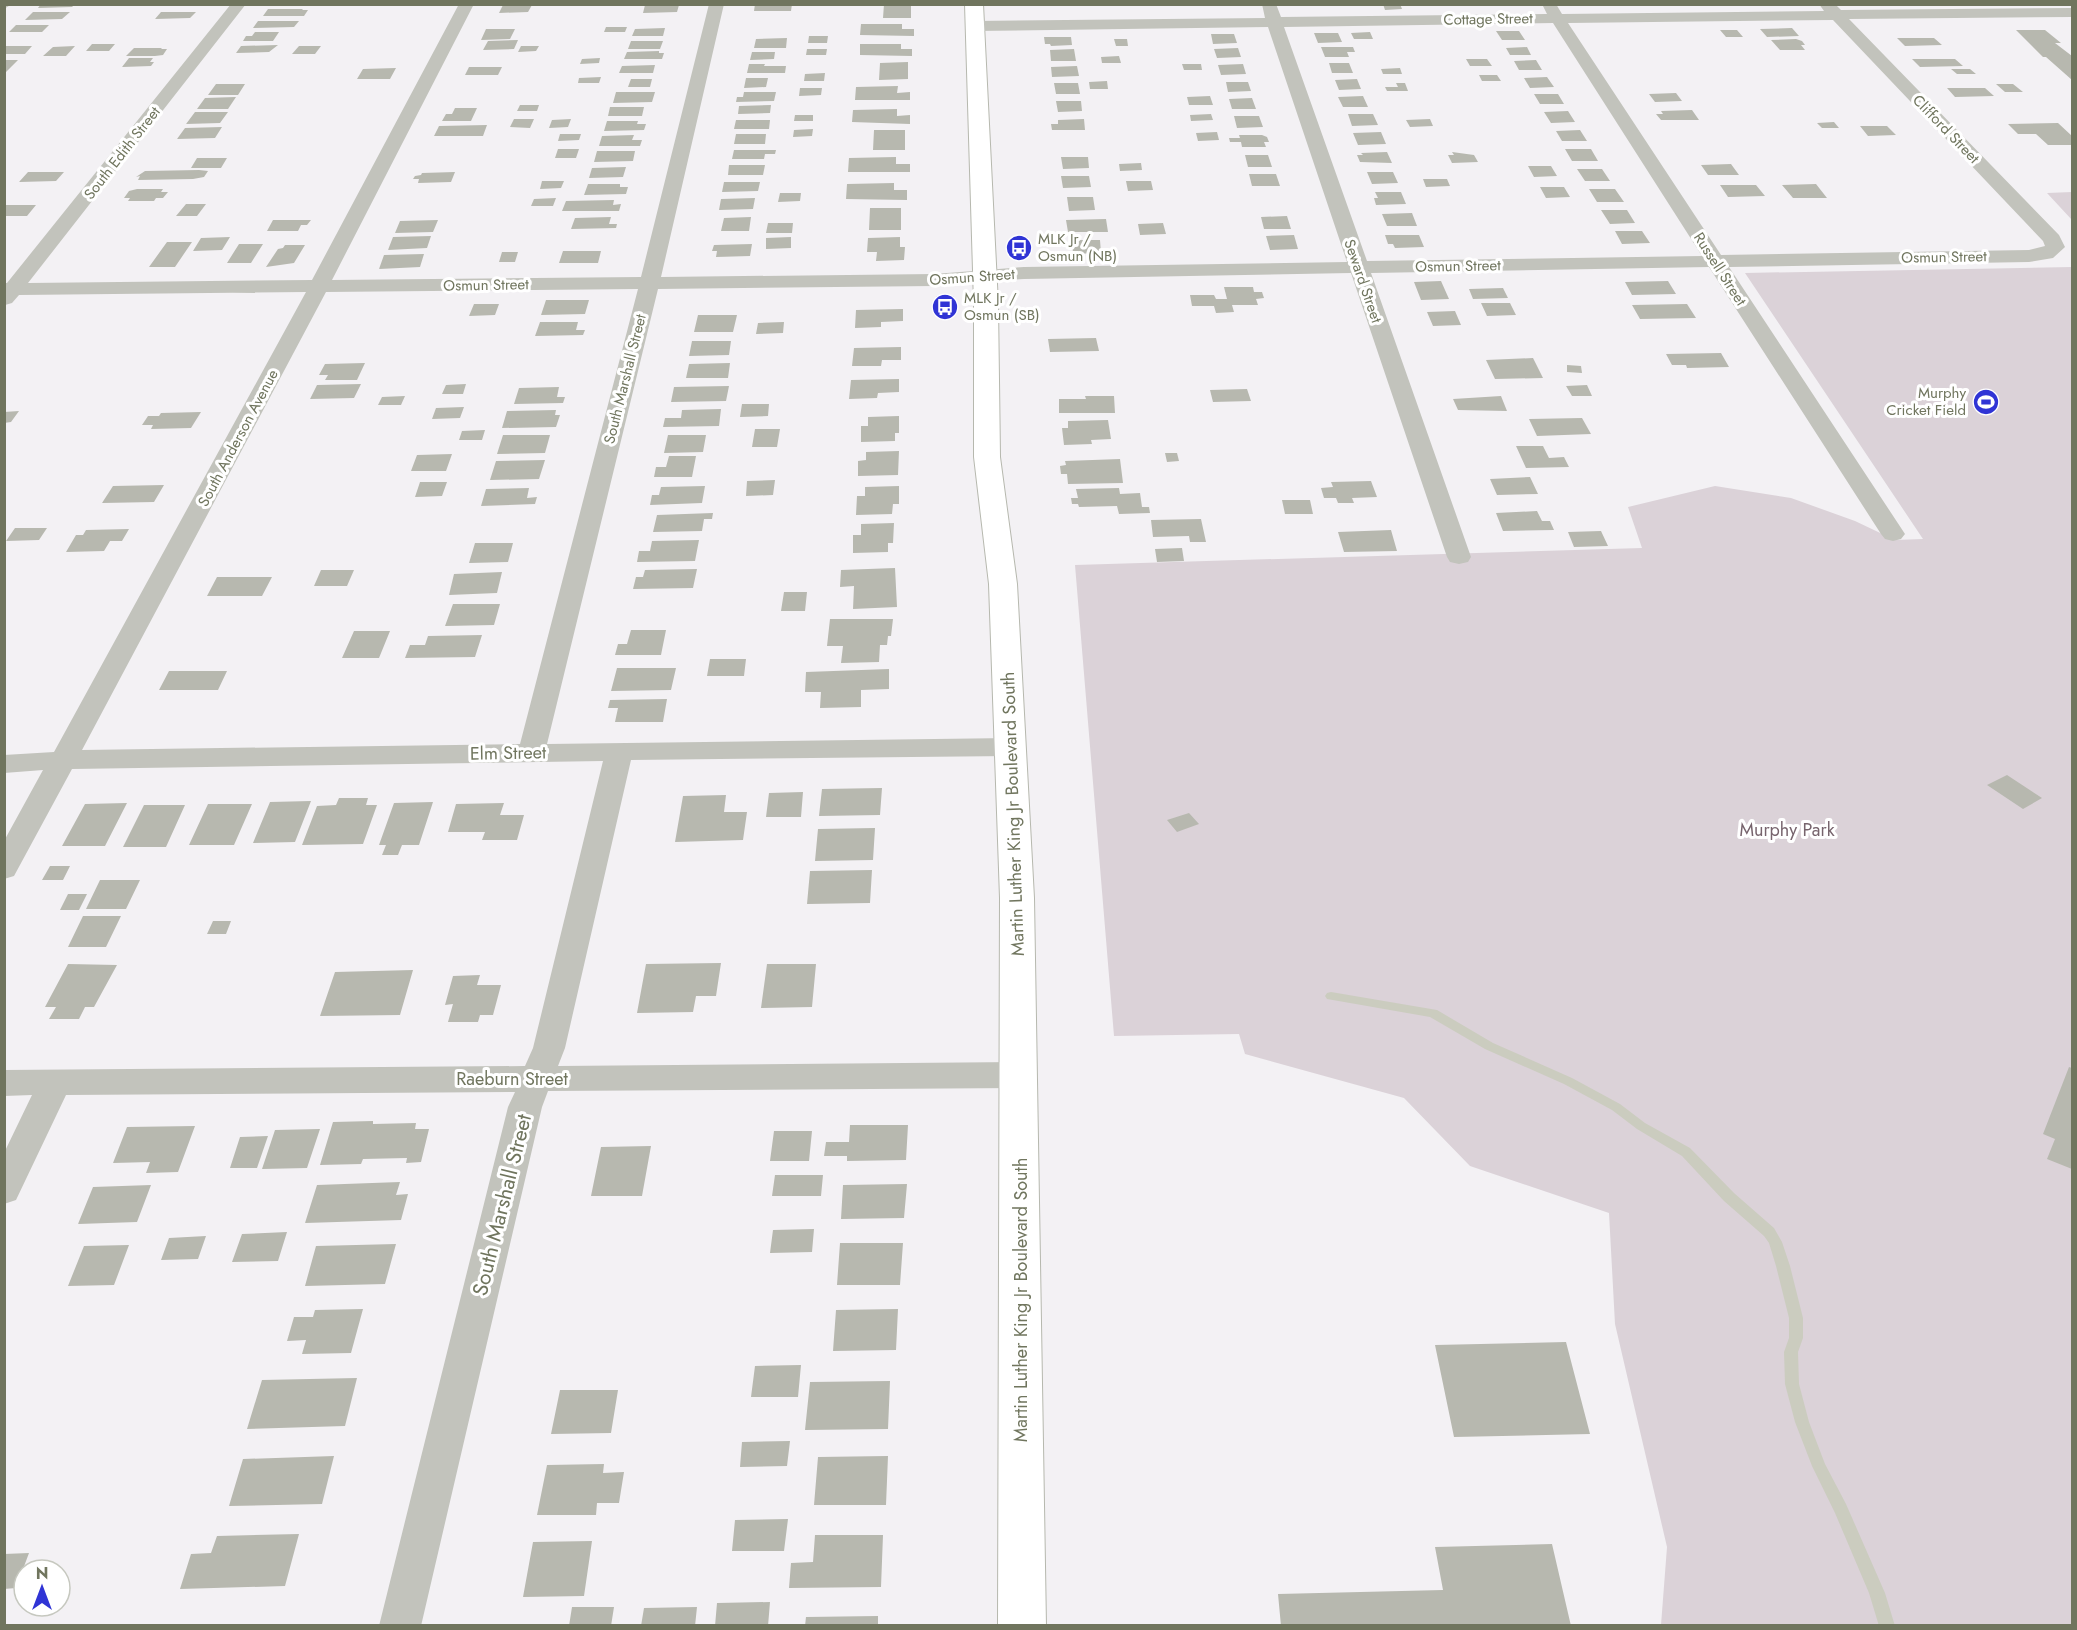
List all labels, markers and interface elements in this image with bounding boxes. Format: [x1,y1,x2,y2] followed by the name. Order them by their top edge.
[1443,7,1533,31] street label: Cottage Street
[1907,90,1985,169] street label: Clifford Street
[79,102,166,204] street label: South Edith Street
[1038,228,1117,267] place label: MLK Jr / Osmun (NB)
[1688,228,1752,310] street label: Russell Street
[1004,233,1034,263] bus stop icon: MLK Jr / Osmun (NB)
[1338,236,1388,326] street label: Seward Street
[1901,245,1987,269] street label: Osmun Street
[1415,254,1501,278] street label: Osmun Street
[929,263,1016,291] street label: Osmun Street
[443,273,529,297] street label: Osmun Street
[964,287,1040,326] place label: MLK Jr / Osmun (SB)
[930,292,960,322] bus stop icon: MLK Jr / Osmun (SB)
[598,311,652,446] street label: South Marshall Street
[192,365,284,511] street label: South Anderson Avenue
[1886,382,1966,421] place label: Murphy Cricket Field
[1971,387,2001,417] sports icon: Murphy Cricket Field
[995,671,1031,957] street label: Martin Luther King Jr Boulevard South
[470,739,547,767] street label: Elm Street
[1739,817,1835,843] park label: Murphy Park
[456,1066,569,1092] street label: Raeburn Street
[465,1111,539,1299] street label: South Marshall Street
[1008,1158,1034,1442] street label: Martin Luther King Jr Boulevard South
[12,1558,72,1618] north arrow
[36,1562,48,1585] text: N

